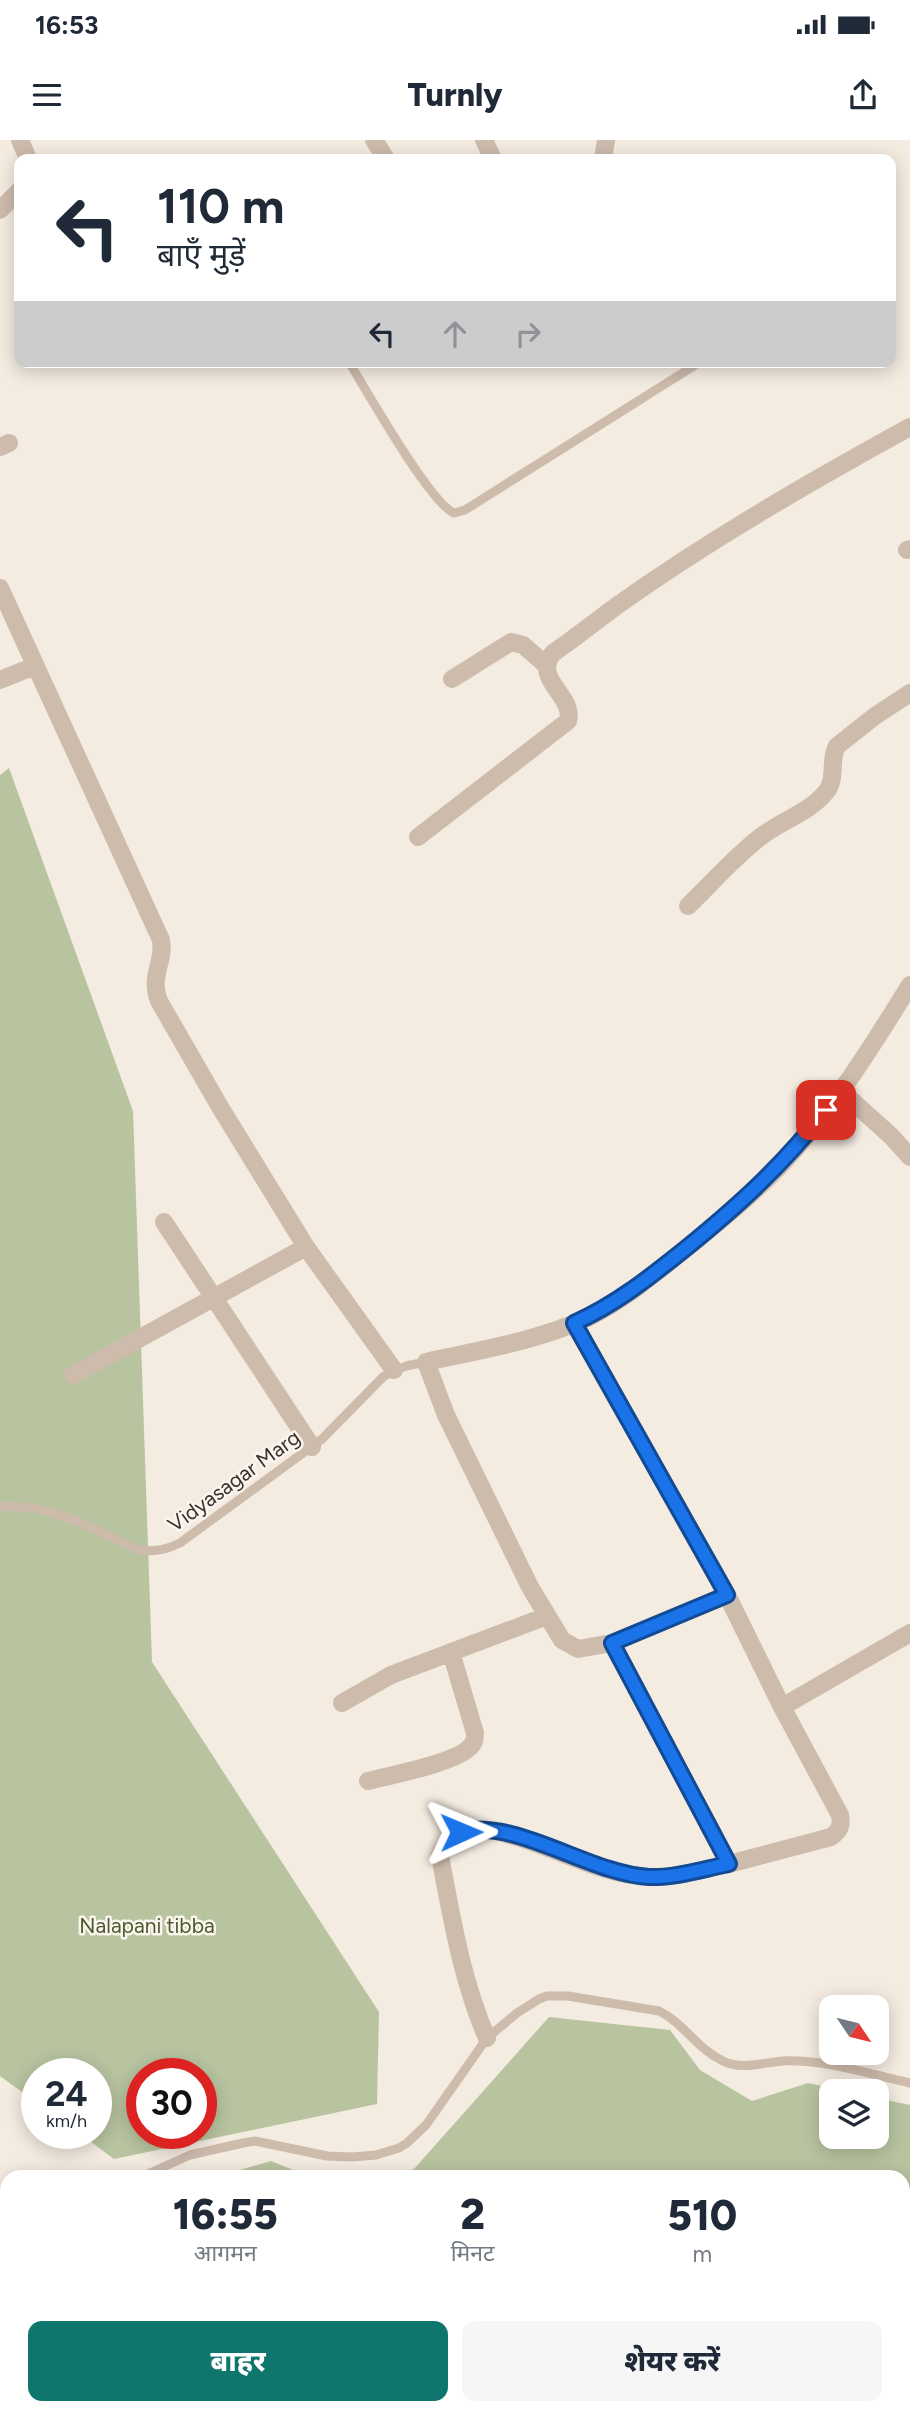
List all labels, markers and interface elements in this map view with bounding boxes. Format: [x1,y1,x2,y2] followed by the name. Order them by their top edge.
[35,9,98,41] text: 16:53
[28,76,66,114] icon: menu
[408,76,502,114] text: Turnly
[844,76,882,114] icon: share
[157,176,285,235] text: 110 m
[42,182,133,273] icon: left
[157,236,245,274] text: बाएँ मुड़ें
[363,315,401,353] icon: left
[436,315,474,353] icon: ahead
[509,315,547,353] icon: right
[796,1080,856,1140] pin
[807,1091,845,1129] icon: arrive
[163,1424,305,1537] street label: Vidyasagar Marg
[424,1795,498,1869] position arrow
[79,1913,215,1938] park label: Nalapani tibba
[819,1995,889,2065] north arrow
[819,1995,889,2149] map controls
[126,2058,217,2149] speed limit sign: 30
[45,2073,88,2115] text: 24
[819,2079,889,2149] button: layers
[46,2110,87,2132] text: km/h
[173,2189,278,2240] text: 16:55
[460,2189,485,2240] text: 2
[667,2190,737,2241] text: 510
[194,2239,257,2267] text: आगमन
[451,2239,495,2267] text: मिनट
[693,2240,712,2268] text: m
[28,2321,448,2401] button: बाहर
[462,2321,882,2401] button: शेयर करें

